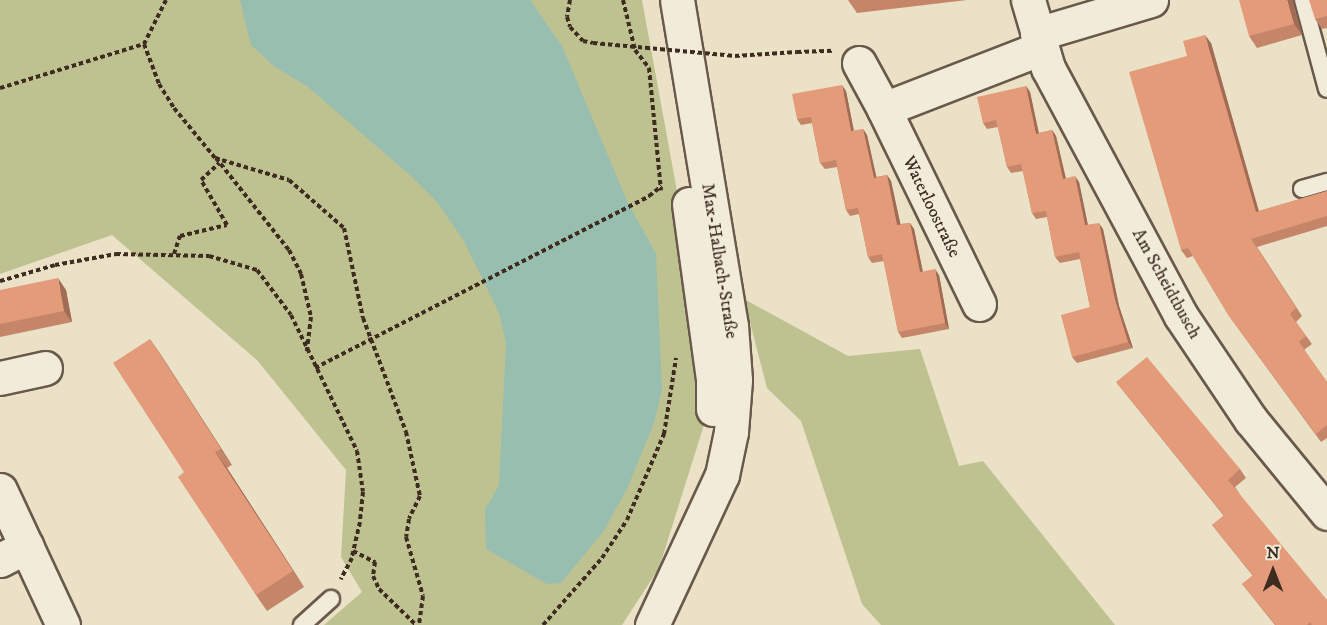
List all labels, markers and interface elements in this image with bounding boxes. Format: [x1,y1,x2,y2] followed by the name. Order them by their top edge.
[897,153,965,261] street label: Waterloostraße
[696,182,742,340] street label: Max-Halbach-Straße
[1127,225,1205,343] street label: Am Scheidtbusch
[1243,541,1303,601] north arrow
[1266,543,1280,563] text: N

